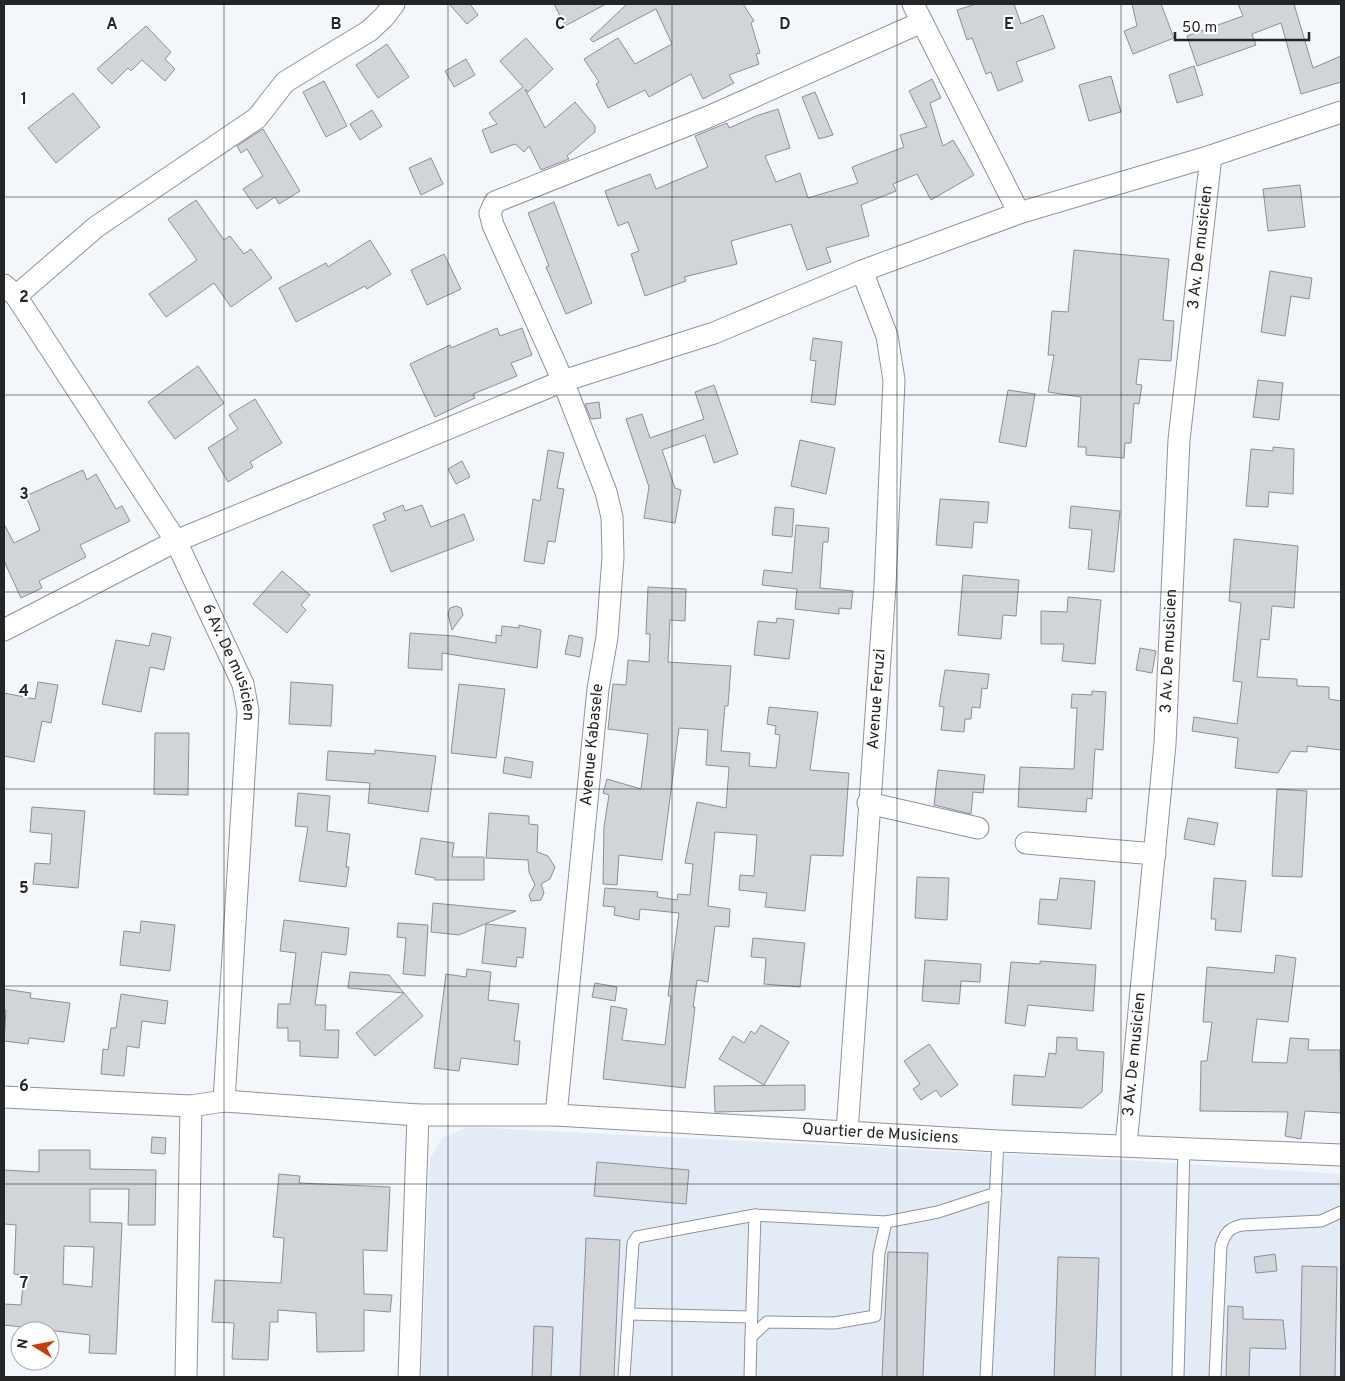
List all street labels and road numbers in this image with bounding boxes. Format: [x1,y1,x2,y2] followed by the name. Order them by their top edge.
[1184,184,1218,310] street label: 3 Av. De musicien
[1156,588,1182,714] street label: 3 Av. De musicien
[197,601,258,722] street label: 6 Av. De musicien
[864,648,891,750] street label: Avenue Feruzi
[577,682,609,807] street label: Avenue Kabasele
[1119,991,1151,1117] street label: 3 Av. De musicien
[802,1119,959,1149] street label: Quartier de Musiciens

